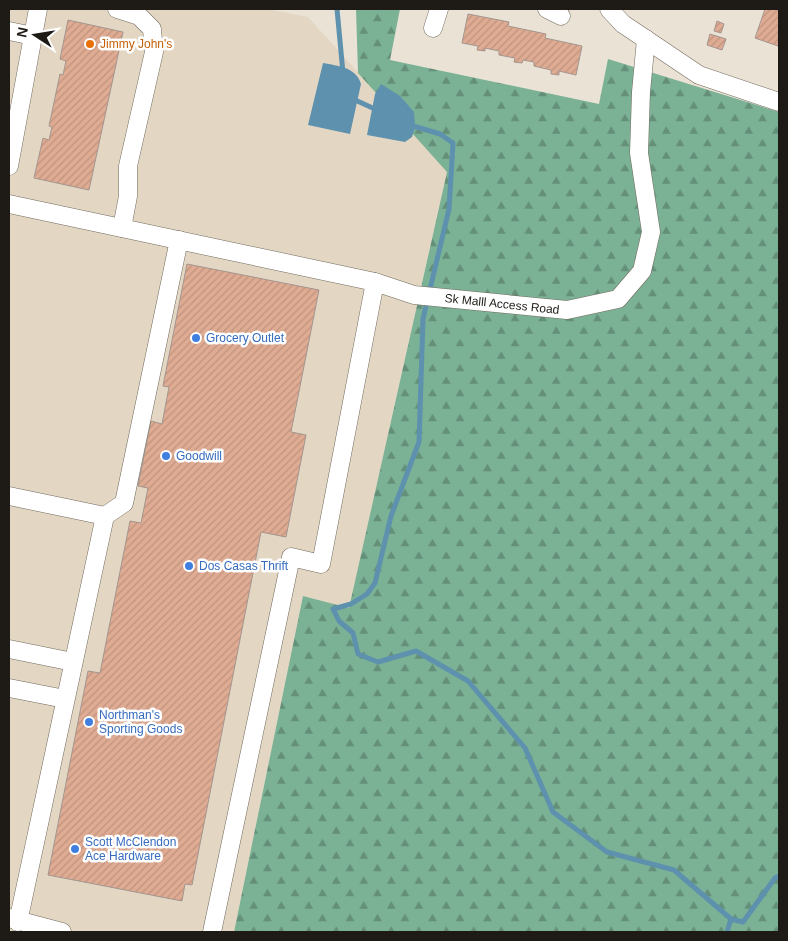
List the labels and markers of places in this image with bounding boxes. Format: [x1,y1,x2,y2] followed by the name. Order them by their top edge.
[100,37,172,51] place label: Jimmy John's
[84,38,96,50] marker: Jimmy John's
[206,331,285,345] place label: Grocery Outlet
[190,332,202,344] marker: Grocery Outlet
[176,449,222,463] place label: Goodwill
[160,450,172,462] marker: Goodwill
[199,559,289,573] place label: Dos Casas Thrift
[183,560,195,572] marker: Dos Casas Thrift
[99,708,182,736] place label: Northman's Sporting Goods
[83,716,95,728] marker: Northman's Sporting Goods
[85,835,176,863] place label: Scott McClendon Ace Hardware
[69,843,81,855] marker: Scott McClendon Ace Hardware

